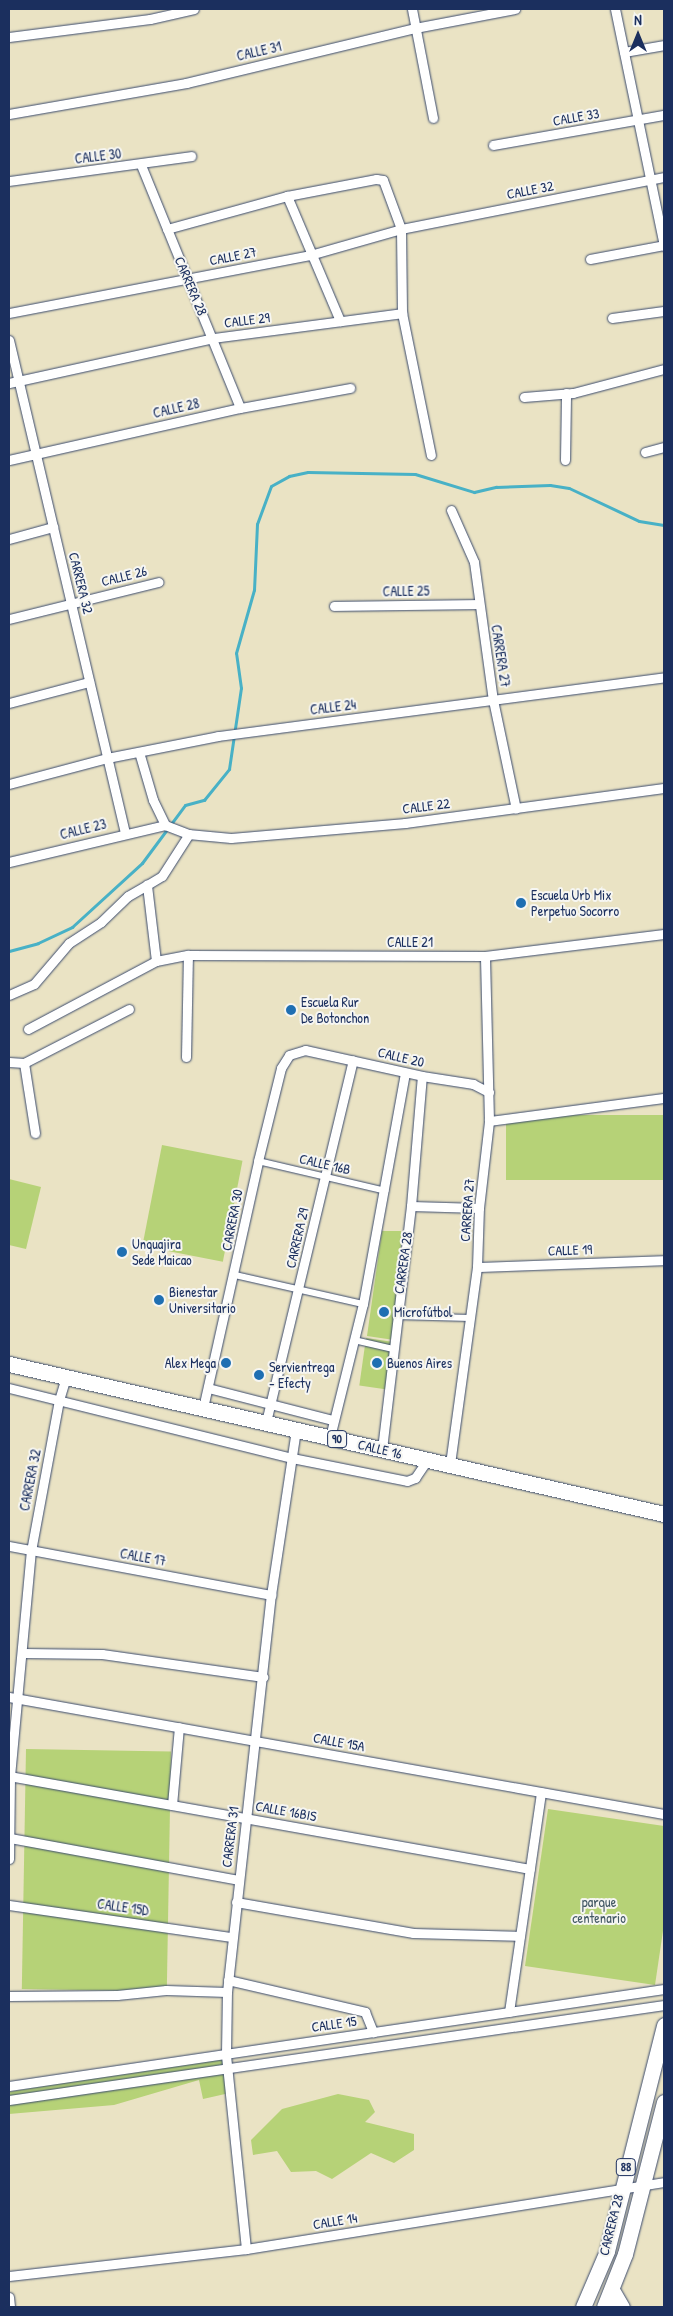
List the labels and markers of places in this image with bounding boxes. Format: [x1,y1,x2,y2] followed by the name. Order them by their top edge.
[531,887,619,920] place label: Escuela Urb Mix Perpetuo Socorro
[515,897,527,909] marker: Escuela Urb Mix Perpetuo Socorro
[301,994,369,1026] place label: Escuela Rur De Botonchon
[285,1004,297,1016] marker: Escuela Rur De Botonchon
[132,1236,192,1268] place label: Unguajira Sede Maicao
[116,1246,128,1258] marker: Unguajira Sede Maicao
[169,1284,236,1316] place label: Bienestar Universitario
[153,1294,165,1306] marker: Bienestar Universitario
[394,1304,453,1320] place label: Microfútbol
[378,1306,390,1318] marker: Microfútbol
[165,1355,216,1371] place label: Alex Mega
[387,1355,452,1371] place label: Buenos Aires
[220,1357,232,1369] marker: Alex Mega
[371,1357,383,1369] marker: Buenos Aires
[269,1359,335,1391] place label: Servientrega - Efecty
[253,1369,265,1381] marker: Servientrega - Efecty

